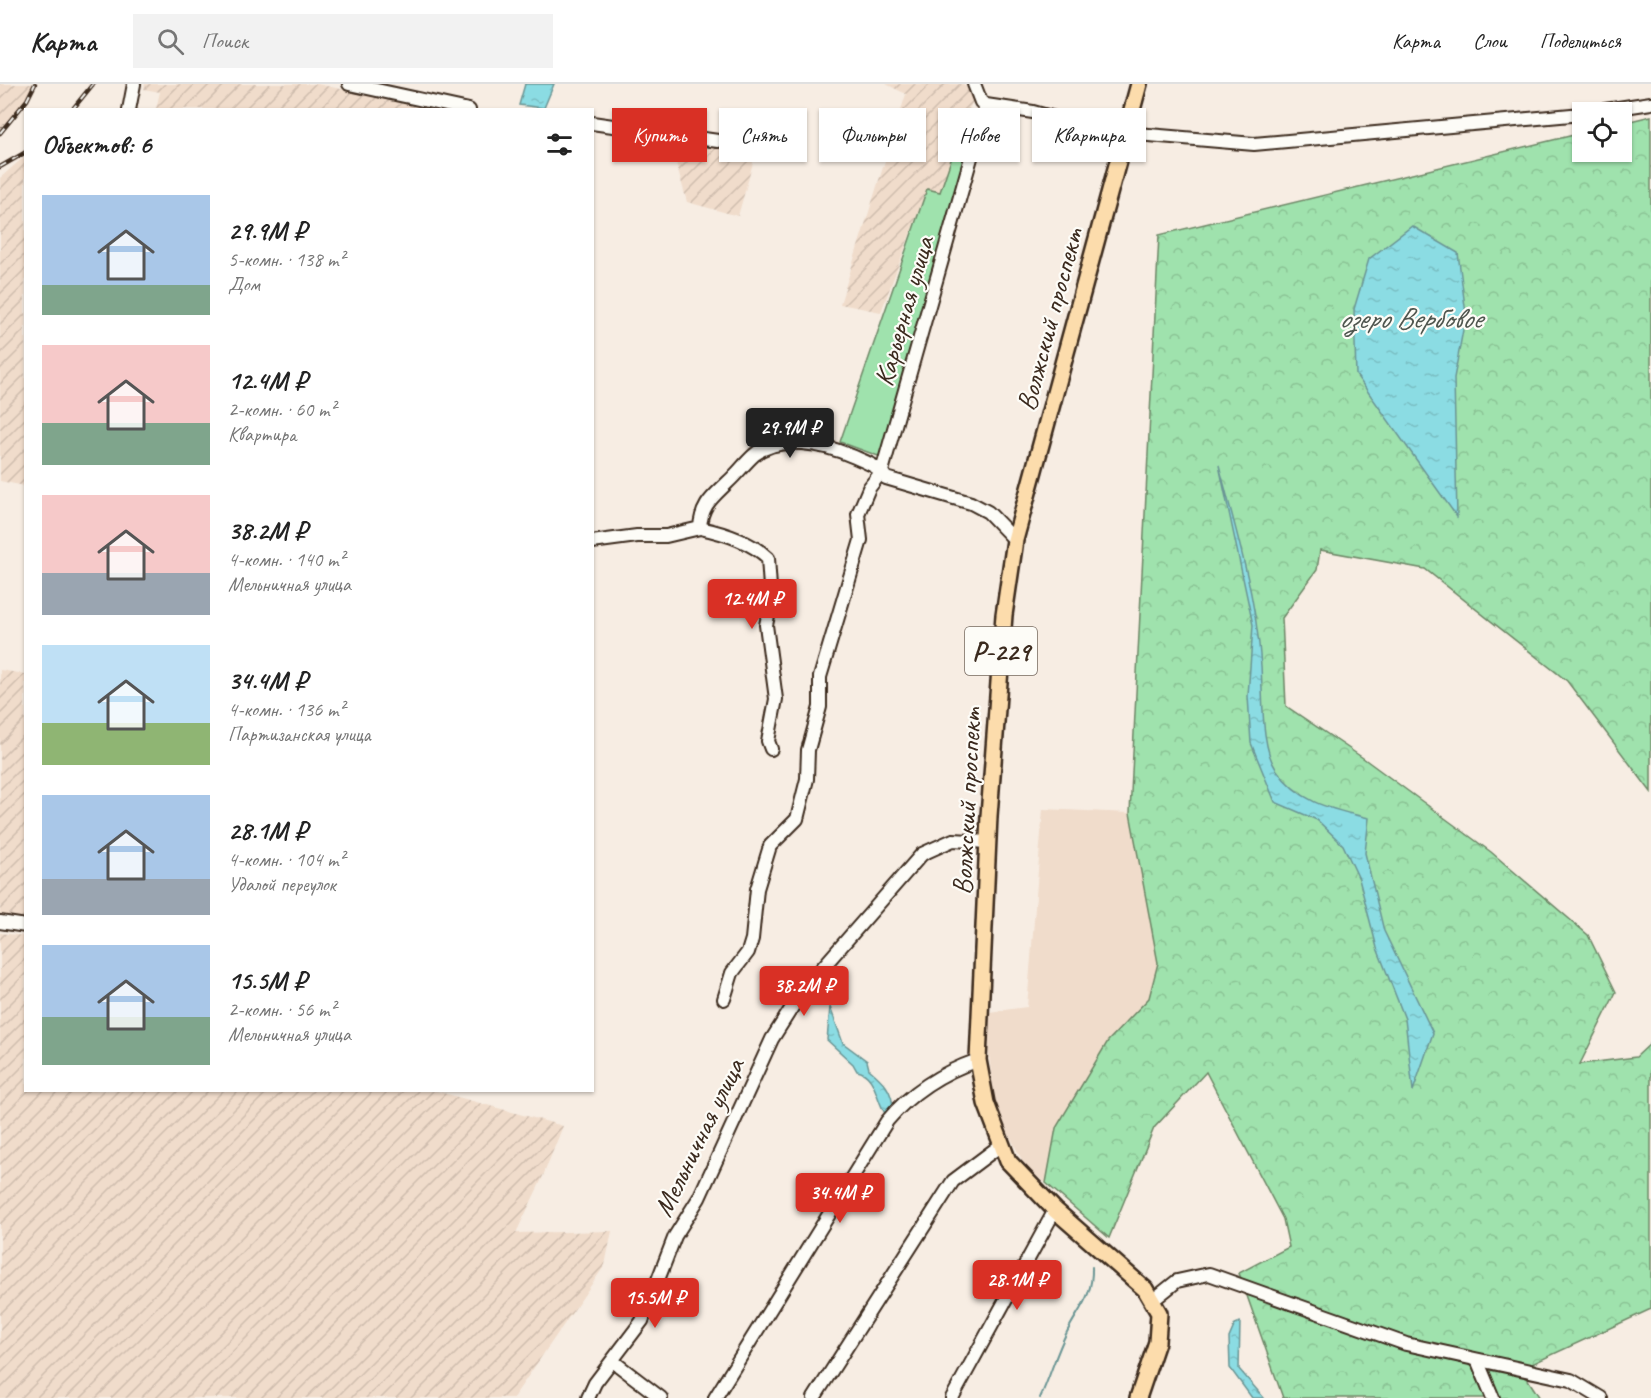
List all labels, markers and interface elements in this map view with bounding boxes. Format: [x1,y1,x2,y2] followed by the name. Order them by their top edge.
[133,14,553,68] search box
[30,24,97,59] text: Карта
[154,25,187,58] icon: search
[202,27,248,55] text: Поиск
[1392,28,1440,54] text: Карта
[1473,28,1507,54] text: Слои
[1540,28,1621,54] text: Поделиться
[1572,102,1632,162] map controls
[1572,102,1632,162] button: locate
[612,108,707,162] chip: Купить
[719,108,807,162] chip: Снять
[819,108,926,162] chip: Фильтры
[938,108,1020,162] chip: Новое
[1032,108,1146,162] chip: Квартира
[42,128,151,161] text: Объектов: 6
[543,128,576,161] icon: filters
[228,214,306,247] text: 29.9M ₽
[90,219,162,291] icon: home
[1008,223,1091,414] street label: Волжский проспект
[865,231,942,390] street label: Карьерная улица
[228,247,345,272] text: 5-комн. · 138 m²
[228,272,260,297] text: Дом
[1339,299,1486,337] water label: озеро Вербовое
[228,364,307,397] text: 12.4M ₽
[90,369,162,441] icon: home
[228,397,336,422] text: 2-комн. · 60 m²
[735,408,845,459] pin: 29.9M ₽
[760,415,820,440] text: 29.9M ₽
[228,422,296,447] text: Квартира
[228,514,307,547] text: 38.2M ₽
[90,519,162,591] icon: home
[228,547,345,572] text: 4-комн. · 140 m²
[228,572,351,597] text: Мельничная улица
[697,579,807,630] pin: 12.4M ₽
[722,586,782,611] text: 12.4M ₽
[965,627,1037,675] road number: Р-229
[228,664,307,697] text: 34.4M ₽
[90,669,162,741] icon: home
[228,697,345,722] text: 4-комн. · 136 m²
[944,705,989,896] street label: Волжский проспект
[228,722,371,747] text: Партизанская улица
[228,814,307,847] text: 28.1M ₽
[90,819,162,891] icon: home
[228,847,345,872] text: 4-комн. · 104 m²
[228,872,336,897] text: Удалой переулок
[228,964,306,997] text: 15.5M ₽
[749,966,859,1017] pin: 38.2M ₽
[90,969,162,1041] icon: home
[774,973,834,998] text: 38.2M ₽
[228,997,336,1022] text: 2-комн. · 56 m²
[228,1022,351,1047] text: Мельничная улица
[645,1051,753,1222] street label: Мельничная улица
[785,1173,895,1224] pin: 34.4M ₽
[810,1180,870,1205] text: 34.4M ₽
[962,1260,1072,1311] pin: 28.1M ₽
[987,1267,1047,1292] text: 28.1M ₽
[600,1278,710,1329] pin: 15.5M ₽
[625,1285,685,1310] text: 15.5M ₽

